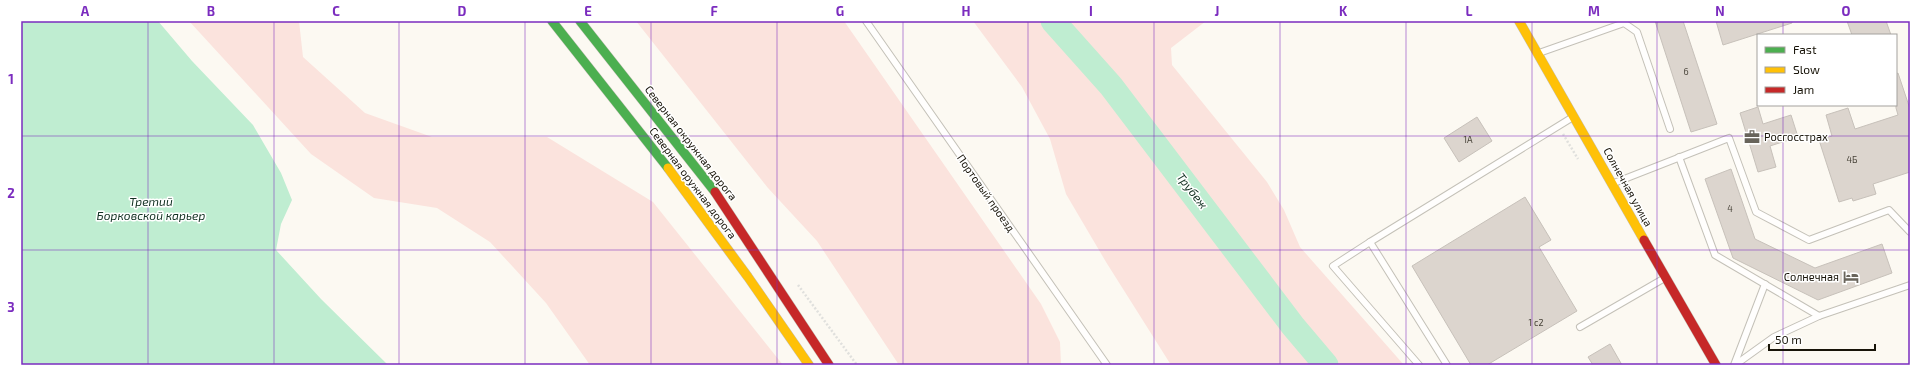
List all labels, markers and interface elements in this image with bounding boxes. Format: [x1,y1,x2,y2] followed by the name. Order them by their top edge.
[81,3,90,19] text: A
[207,3,215,19] text: B
[332,3,340,19] text: C
[458,3,467,19] text: D
[584,3,592,19] text: E
[710,3,718,19] text: F
[836,3,844,19] text: G
[962,3,971,19] text: H
[1089,3,1093,19] text: I
[1215,3,1219,19] text: J
[1339,3,1348,19] text: K
[1466,3,1473,19] text: L
[1588,3,1600,19] text: M
[1715,3,1725,19] text: N
[1842,3,1851,19] text: O
[1757,34,1897,106] legend
[1793,42,1817,56] text: Fast
[1793,62,1820,76] text: Slow
[1683,66,1689,77] house number: 6
[8,71,14,87] text: 1
[1793,82,1814,96] text: Jam
[642,83,740,203] street label: Северная окружная дорога
[646,124,740,242] street label: Северная оружная дорога
[1743,128,1761,146] office icon: Росгосстрах
[1764,130,1828,143] place label: Росгосстрах
[1463,134,1473,145] house number: 1А
[1600,145,1656,229] street label: Солнечная улица
[955,152,1018,234] street label: Портовый проезд
[1847,154,1857,165] house number: 4Б
[1174,170,1211,211] water label: Трубеж
[7,185,15,201] text: 2
[97,194,205,222] water label: Третий Борковской карьер
[1727,203,1733,214] house number: 4
[1842,268,1860,286] hotel icon: Солнечная
[1784,270,1839,283] place label: Солнечная
[7,299,15,315] text: 3
[1528,317,1544,328] house number: 1 с2
[1769,326,1875,352] scale bar
[1775,332,1802,346] text: 50 m

